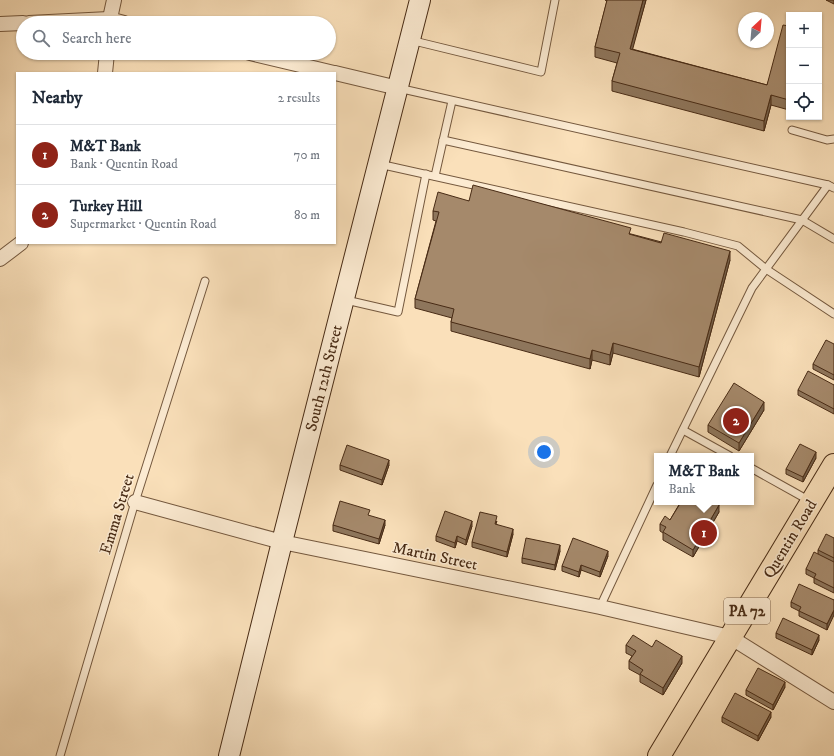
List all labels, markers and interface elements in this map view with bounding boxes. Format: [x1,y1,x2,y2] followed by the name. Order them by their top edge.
[738,12,774,48] north arrow
[786,12,822,120] map controls
[786,12,822,48] button: +
[16,16,336,60] search box
[30,27,52,49] icon: search
[62,29,131,48] text: Search here
[786,48,822,84] button: −
[786,84,822,120] button: locate
[32,87,82,109] text: Nearby
[278,90,320,106] text: 2 results
[70,137,141,156] text: M&T Bank
[43,147,47,163] text: 1
[294,147,320,163] text: 70 m
[70,156,178,172] text: Bank · Quentin Road
[70,197,142,216] text: Turkey Hill
[42,207,48,223] text: 2
[294,207,320,223] text: 80 m
[70,216,217,232] text: Supermarket · Quentin Road
[301,323,347,433] street label: South 12th Street
[723,406,749,436] pin: 2
[534,442,554,462] your location
[654,453,754,505] popup
[669,462,739,481] text: M&T Bank
[95,471,139,557] street label: Emma Street
[669,481,695,497] text: Bank
[759,496,821,582] street label: Quentin Road
[691,518,717,548] pin: 1
[391,537,479,575] street label: Martin Street
[724,598,770,624] road number: PA 72

